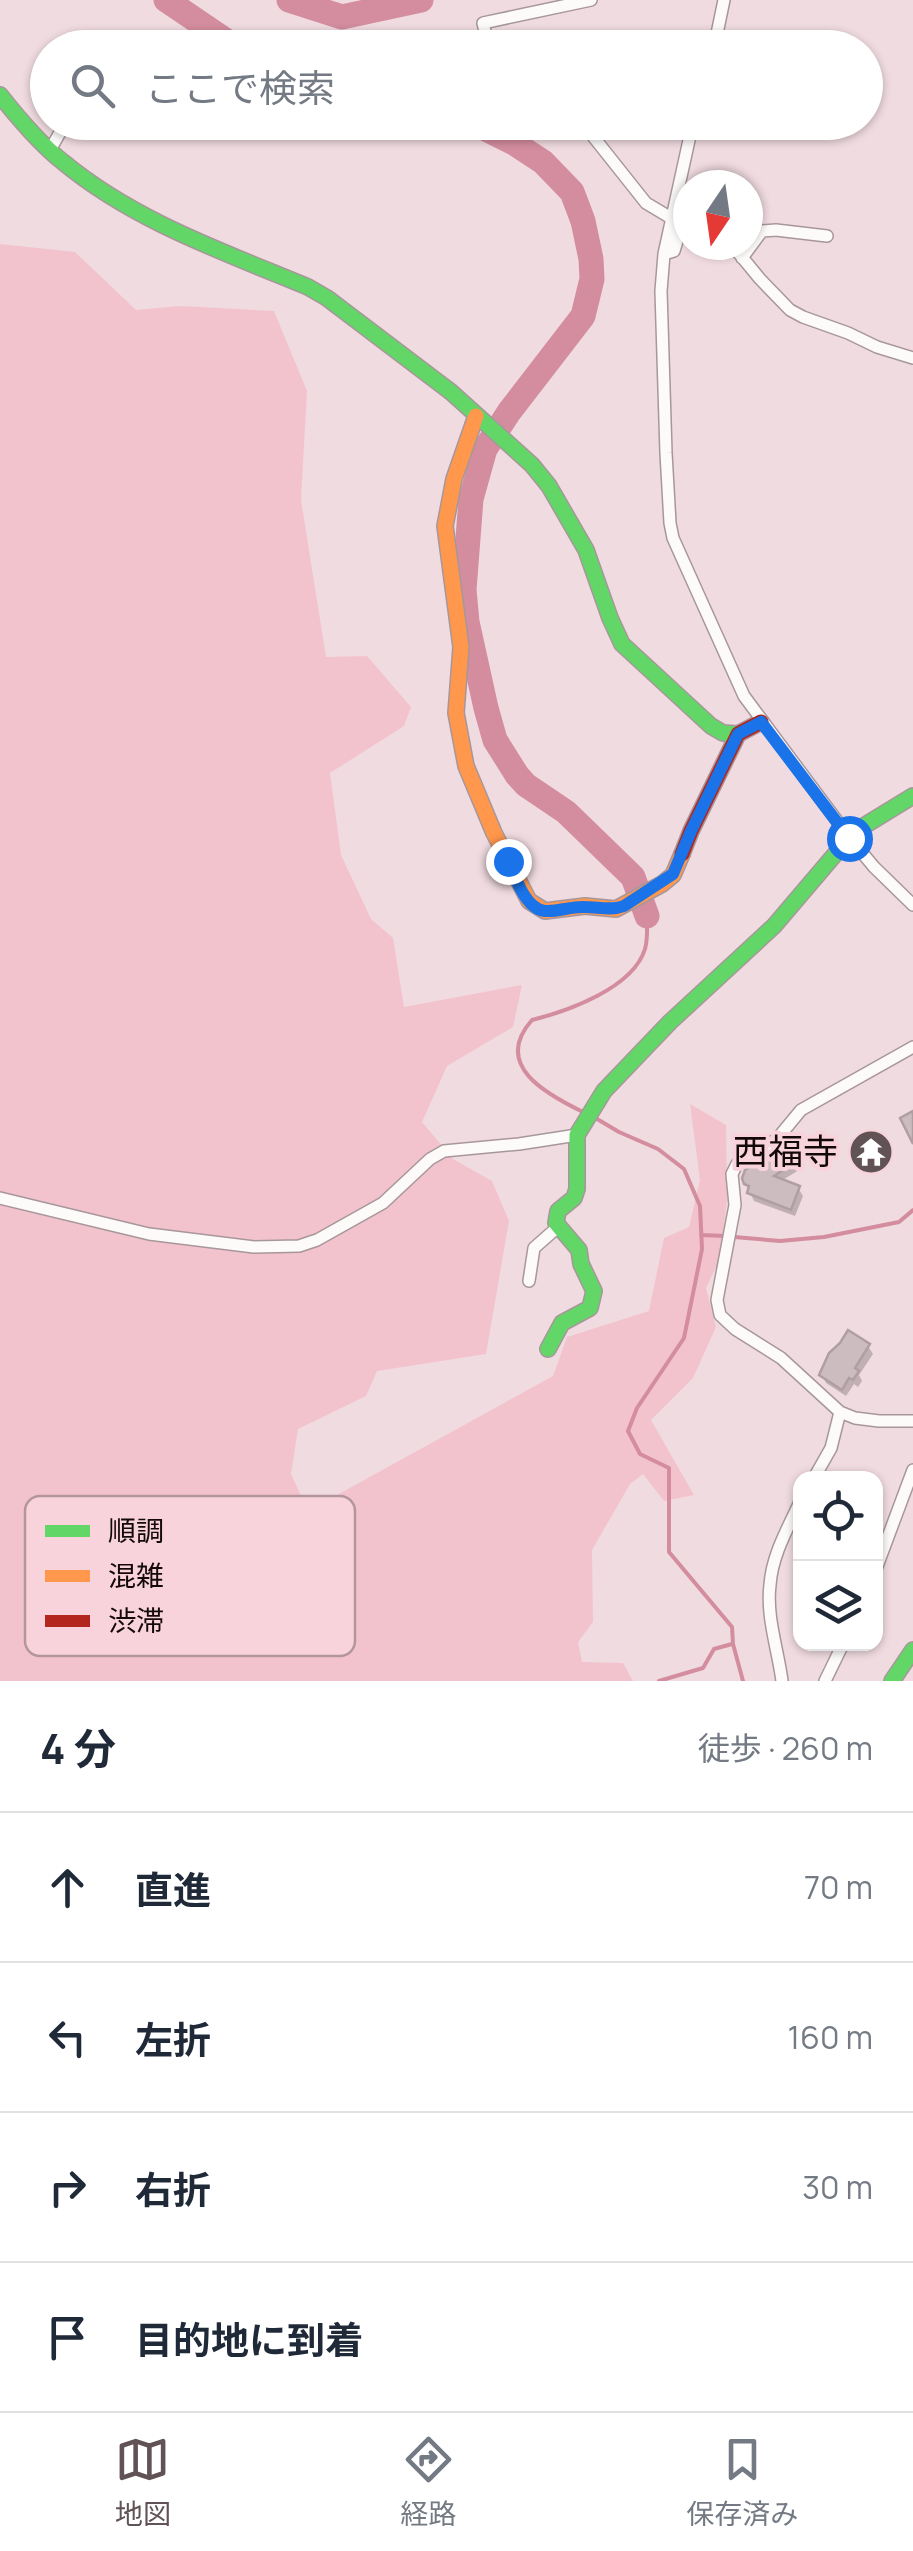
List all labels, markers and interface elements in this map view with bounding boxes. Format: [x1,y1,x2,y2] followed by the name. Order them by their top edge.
[30,30,883,140] search box
[65,58,120,113] icon: search
[145,61,335,113] text: ここで検索
[673,170,763,260] north arrow
[827,816,873,862] route start
[486,839,532,885] route end
[733,1127,838,1175] place label: 西福寺
[848,1129,894,1175] temple icon: 西福寺
[793,1471,883,1651] map controls
[793,1471,883,1561] button: locate
[25,1496,355,1656] legend
[108,1511,164,1549] text: 順調
[108,1556,164,1594] text: 混雑
[793,1561,883,1651] button: layers
[108,1601,164,1639] text: 渋滞
[40,1719,116,1777] text: 4 分
[698,1726,873,1770] text: 徒歩 · 260 m
[40,1860,95,1915] icon: ahead
[135,1863,211,1915] text: 直進
[804,1865,873,1909] text: 70 m
[40,2010,95,2065] icon: left
[135,2013,211,2065] text: 左折
[788,2015,873,2059] text: 160 m
[40,2160,95,2215] icon: right
[135,2163,211,2215] text: 右折
[802,2165,873,2209] text: 30 m
[40,2310,95,2365] icon: arrive
[135,2313,363,2365] text: 目的地に到着
[115,2432,171,2532] tab: 地図
[400,2432,456,2532] tab: 経路
[686,2432,798,2532] tab: 保存済み

